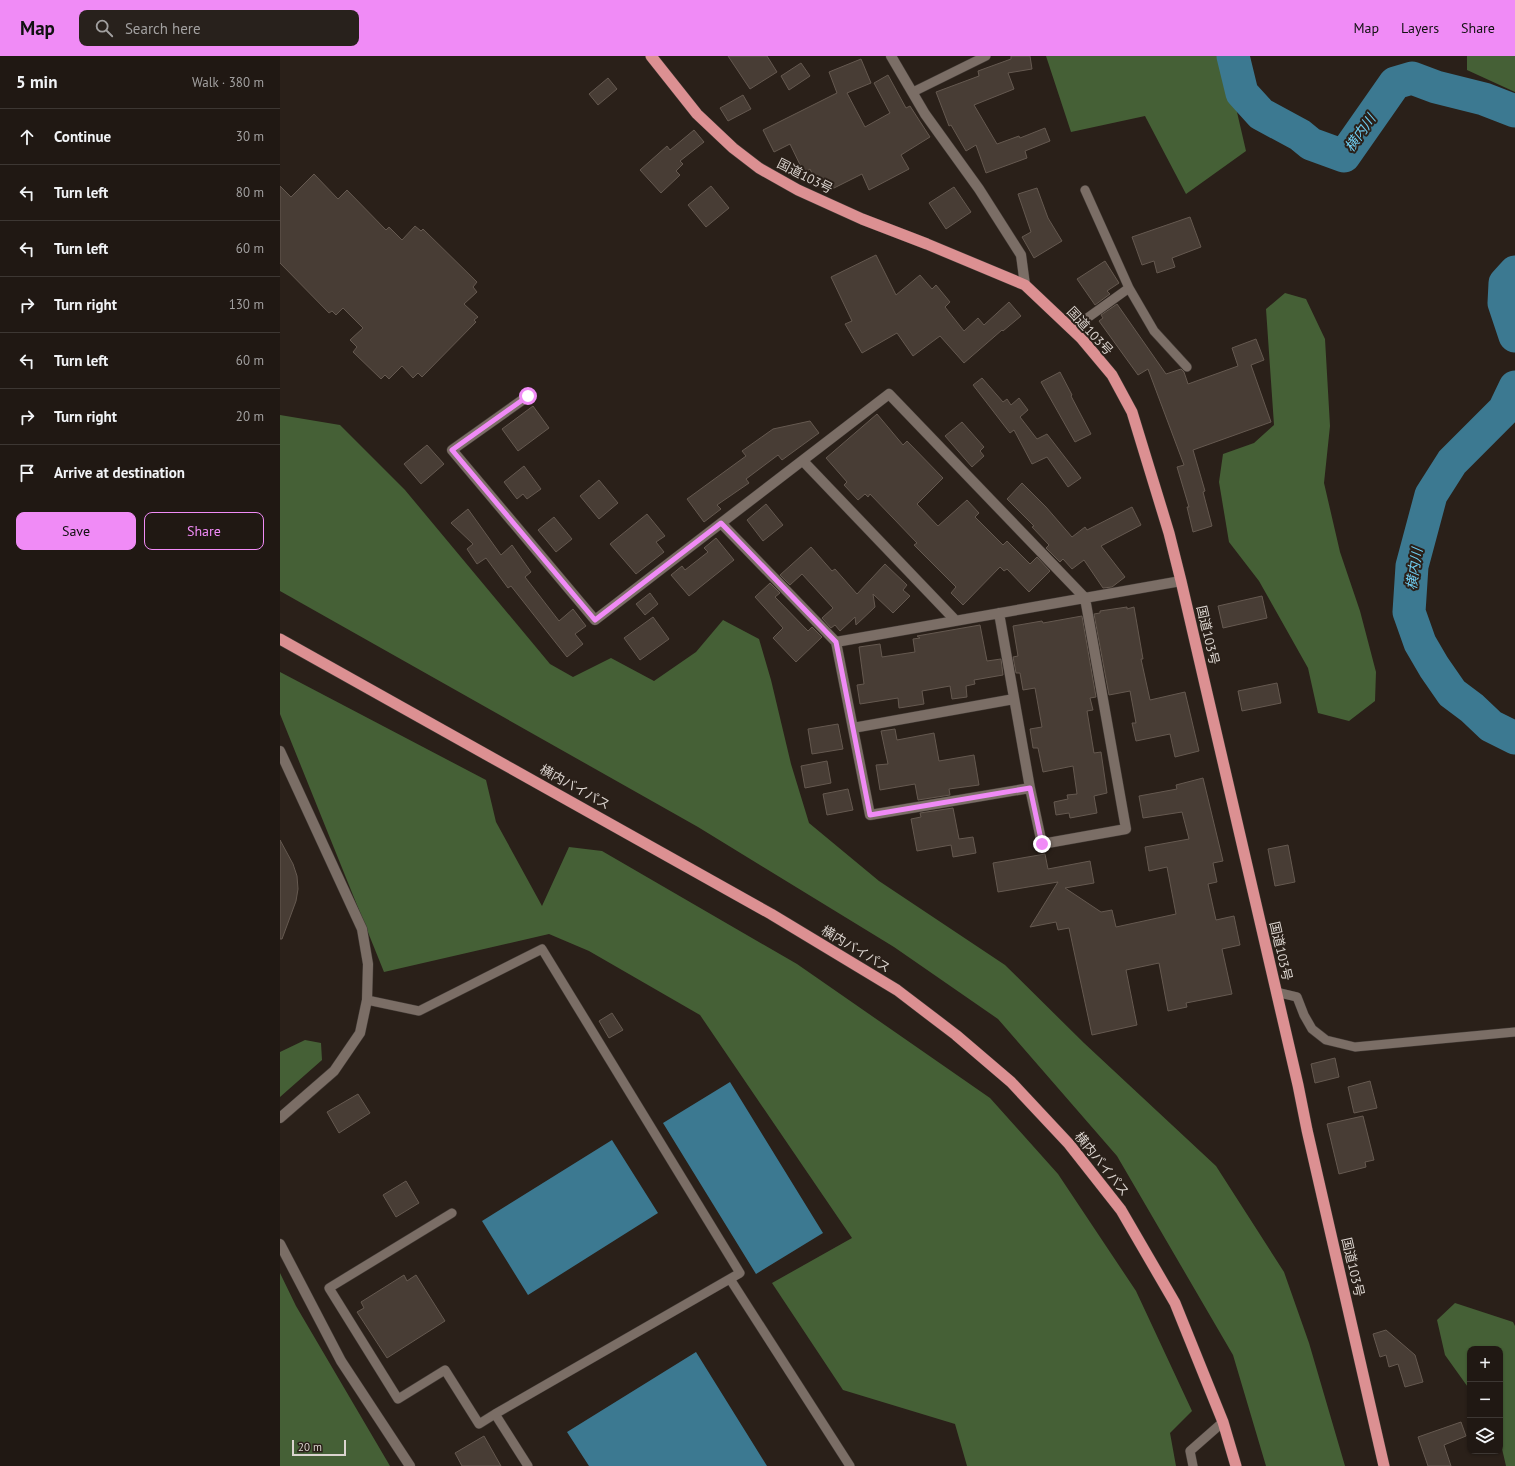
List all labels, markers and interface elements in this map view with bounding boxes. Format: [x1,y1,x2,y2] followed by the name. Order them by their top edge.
[79,10,359,46] search box
[20,16,55,40] text: Map
[93,17,115,39] icon: search
[125,19,201,38] text: Search here
[1353,19,1379,37] text: Map
[1401,19,1439,37] text: Layers
[1461,19,1495,37] text: Share
[16,71,57,93] text: 5 min
[192,74,264,91] text: Walk · 380 m
[1341,109,1381,155] water label: 横内川
[16,126,38,148] icon: ahead
[54,127,111,146] text: Continue
[236,128,264,145] text: 30 m
[774,155,836,197] street label: 国道103号
[16,182,38,204] icon: left
[54,183,108,202] text: Turn left
[236,184,264,201] text: 80 m
[16,238,38,260] icon: left
[54,239,108,258] text: Turn left
[236,240,264,257] text: 60 m
[16,294,38,316] icon: right
[54,295,117,314] text: Turn right
[229,296,264,313] text: 130 m
[1063,303,1117,359] street label: 国道103号
[16,350,38,372] icon: left
[54,351,108,370] text: Turn left
[236,352,264,369] text: 60 m
[519,387,537,405] route start
[16,406,38,428] icon: right
[54,407,117,426] text: Turn right
[236,408,264,425] text: 20 m
[16,462,38,484] icon: arrive
[54,463,185,482] text: Arrive at destination
[16,512,136,550] button: Save
[144,512,264,550] button: Share
[1402,545,1426,591] water label: 横内川
[1193,604,1223,666] street label: 国道103号
[537,761,613,813] street label: 横内バイパス
[1033,835,1051,853] route end
[1266,920,1296,982] street label: 国道103号
[818,922,894,976] street label: 横内バイパス
[1071,1128,1133,1200] street label: 横内バイパス
[1338,1236,1368,1298] street label: 国道103号
[1467,1346,1503,1454] map controls
[1467,1346,1503,1382] button: +
[1467,1382,1503,1418] button: −
[1467,1418,1503,1454] button: layers
[292,1438,346,1457] scale bar
[298,1440,322,1454] text: 20 m

